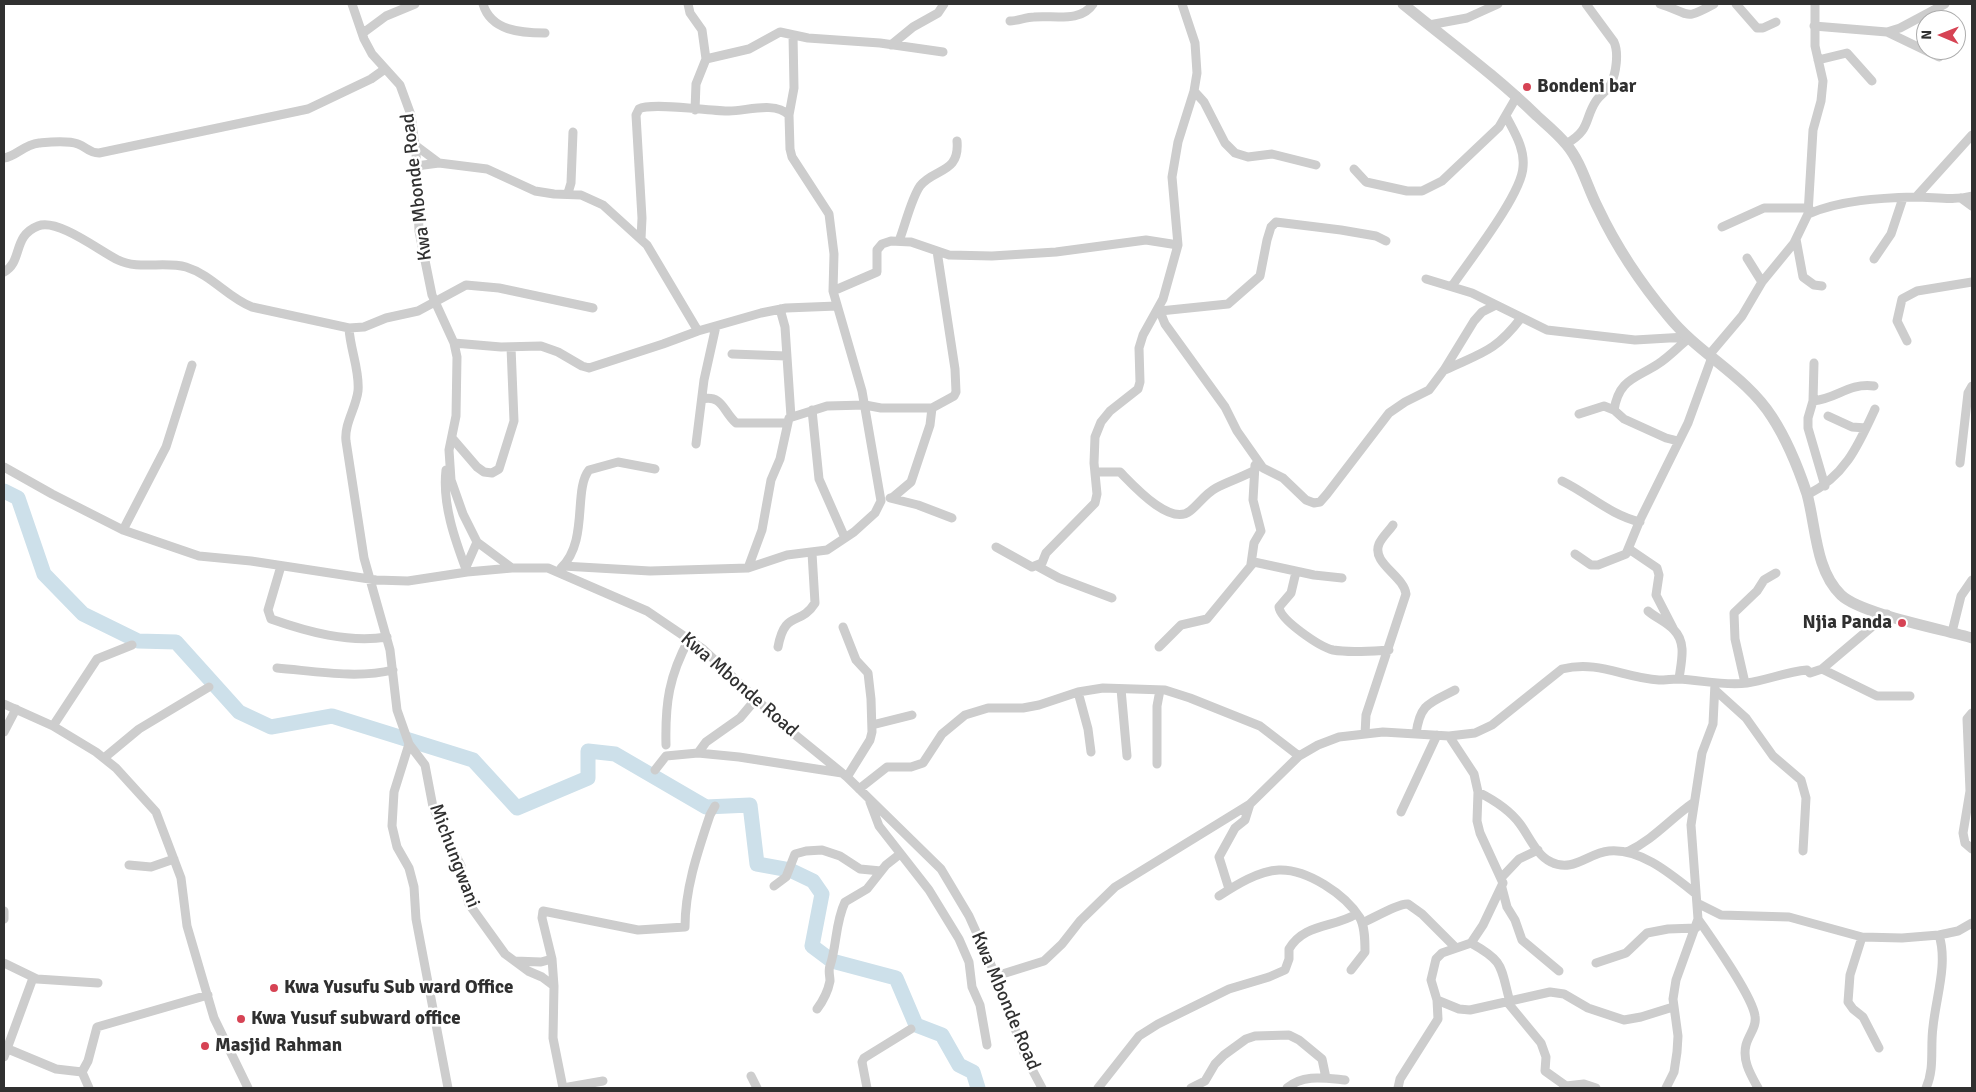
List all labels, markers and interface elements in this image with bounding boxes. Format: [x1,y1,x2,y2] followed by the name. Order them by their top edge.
[1916,10,1966,60] north arrow
[1918,30,1935,40] text: N
[1537,76,1636,98] place label: Bondeni bar
[1521,81,1533,93] marker: Bondeni bar
[397,112,437,262] street label: Kwa Mbonde Road
[1803,612,1892,634] place label: Njia Panda
[1896,617,1908,629] marker: Njia Panda
[676,628,802,742] street label: Kwa Mbonde Road
[424,801,484,911] street label: Michungwani
[966,928,1044,1074] street label: Kwa Mbonde Road
[284,977,513,999] place label: Kwa Yusufu Sub ward Office
[268,982,280,994] marker: Kwa Yusufu Sub ward Office
[251,1008,461,1030] place label: Kwa Yusuf subward office
[235,1013,247,1025] marker: Kwa Yusuf subward office
[215,1035,342,1057] place label: Masjid Rahman
[199,1040,211,1052] marker: Masjid Rahman

